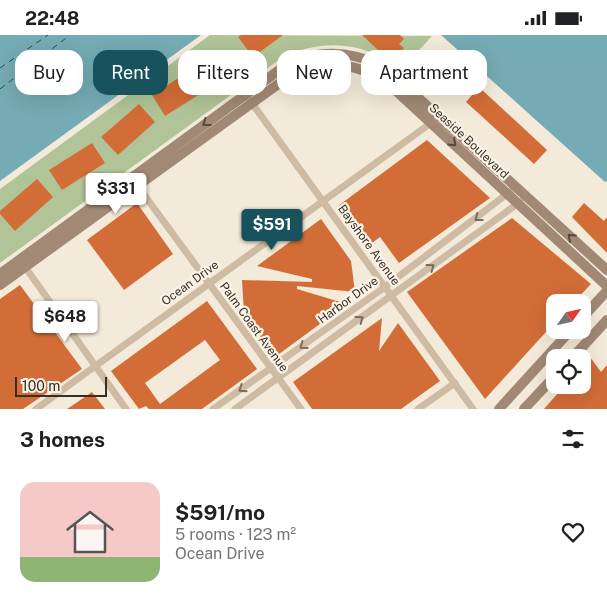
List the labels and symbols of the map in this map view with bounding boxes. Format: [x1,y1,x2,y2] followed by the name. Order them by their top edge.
[426,101,512,181] street label: Seaside Boulevard
[202,117,212,126] one-way arrow
[447,138,456,147] one-way arrow
[86,173,146,215] pin: $331
[335,202,403,288] street label: Bayshore Avenue
[242,209,302,251] pin: $591
[475,212,484,220] one-way arrow
[568,234,577,243] one-way arrow
[159,257,221,308] street label: Ocean Drive
[425,264,435,273] one-way arrow
[315,273,381,326] street label: Harbor Drive
[217,279,291,375] street label: Palm Coast Avenue
[546,294,591,339] north arrow
[35,301,95,343] pin: $648
[354,316,363,324] one-way arrow
[299,340,309,349] one-way arrow
[15,374,108,397] scale bar
[239,383,248,392] one-way arrow

